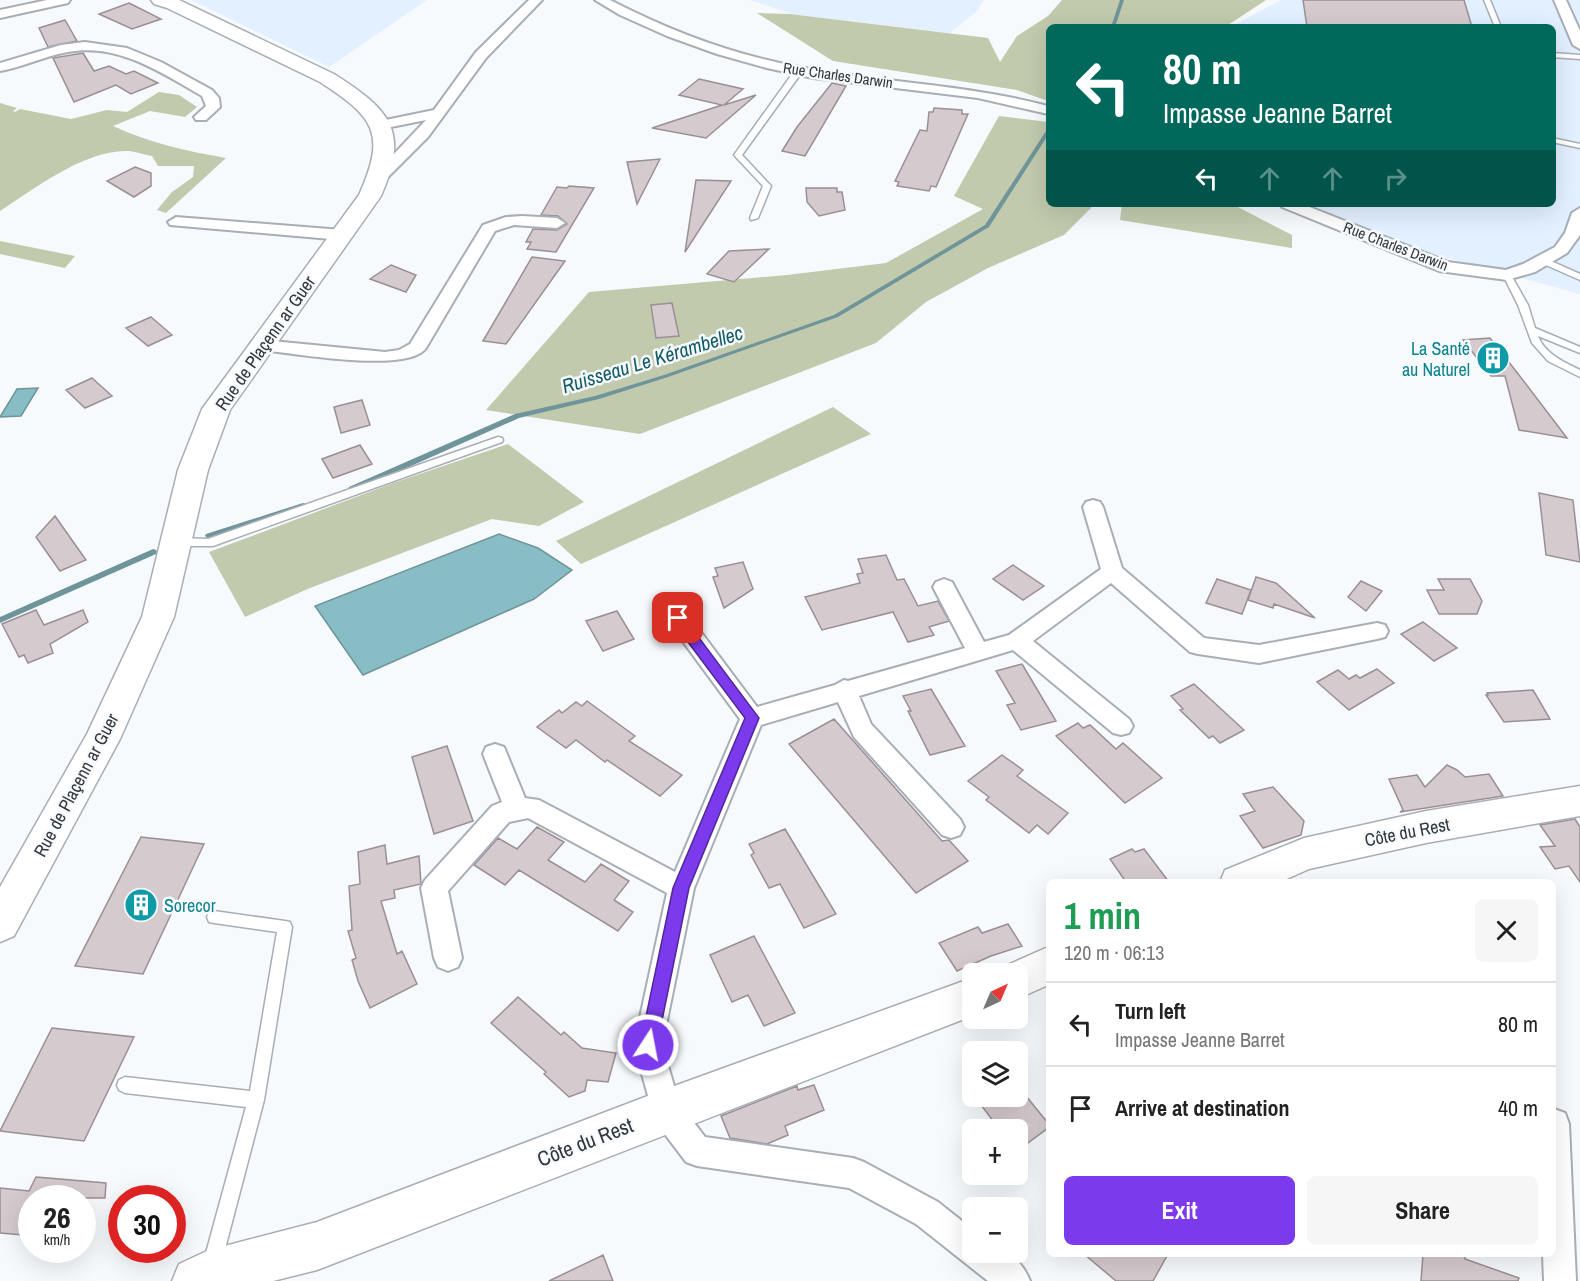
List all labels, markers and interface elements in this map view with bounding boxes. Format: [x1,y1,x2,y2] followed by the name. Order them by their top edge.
[1163,41,1242,97] text: 80 m
[1064,48,1142,126] icon: left
[782,57,894,93] street label: Rue Charles Darwin
[1163,95,1392,131] text: Impasse Jeanne Barret
[1190,162,1223,195] icon: left
[1253,162,1286,195] icon: ahead
[1316,162,1349,195] icon: ahead
[1379,162,1412,195] icon: right
[1341,216,1451,276] street label: Rue Charles Darwin
[209,271,321,415] street label: Rue de Plaçenn ar Guer
[558,319,746,399] water label: Ruisseau Le Kérambellec
[1402,336,1470,382] place label: La Santé au Naturel
[1475,340,1511,376] building icon: La Santé au Naturel
[652,592,703,643] pin
[661,601,694,634] icon: arrive
[28,709,124,861] street label: Rue de Plaçenn ar Guer
[1362,812,1452,852] street label: Côte du Rest
[123,887,159,923] building icon: Sorecor
[1064,892,1141,940] text: 1 min
[164,893,216,918] place label: Sorecor
[1475,899,1538,962] button: close
[1064,939,1164,966] text: 120 m · 06:13
[962,963,1028,1029] north arrow
[962,963,1028,1263] map controls
[1115,996,1186,1026] text: Turn left
[1064,1008,1097,1041] icon: left
[1498,1009,1538,1039] text: 80 m
[616,1013,680,1077] position arrow
[1115,1026,1285,1053] text: Impasse Jeanne Barret
[962,1041,1028,1107] button: layers
[1064,1092,1097,1125] icon: arrive
[1115,1093,1289,1123] text: Arrive at destination
[1498,1093,1538,1123] text: 40 m
[533,1110,637,1174] street label: Côte du Rest
[962,1119,1028,1185] button: +
[1064,1176,1295,1245] button: Exit
[1307,1176,1538,1245] button: Share
[108,1185,186,1263] speed limit sign: 30
[43,1197,71,1237] text: 26
[962,1197,1028,1263] button: −
[44,1229,70,1250] text: km/h

